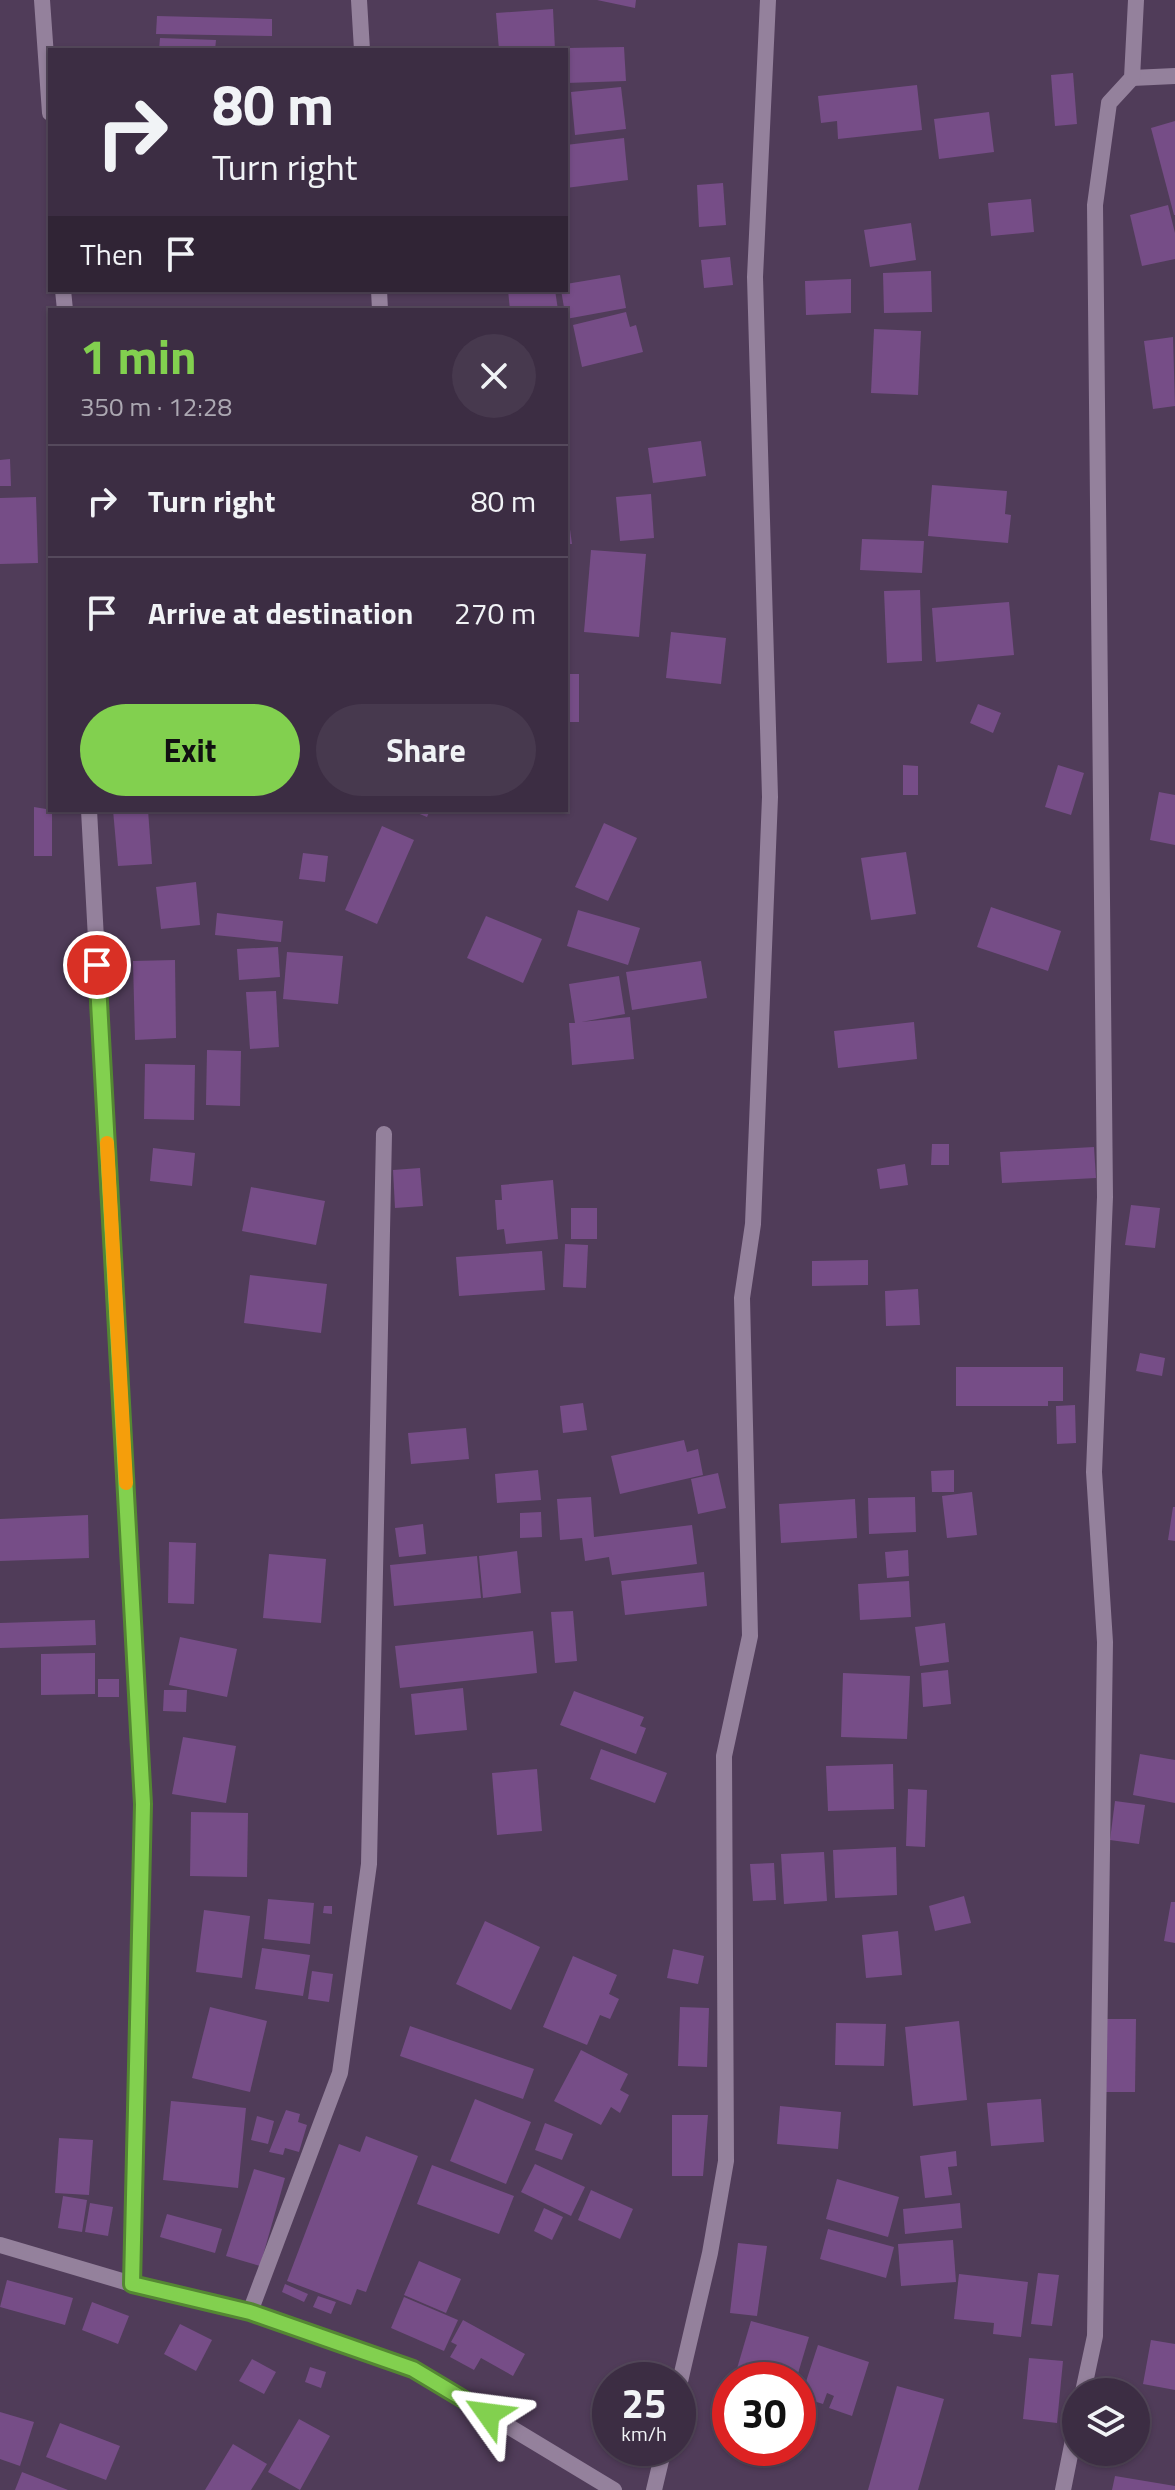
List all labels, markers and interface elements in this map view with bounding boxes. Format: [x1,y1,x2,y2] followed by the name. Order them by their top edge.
[212,62,334,147] text: 80 m
[80,80,184,184] icon: right
[212,139,357,194] text: Turn right
[80,231,143,277] text: Then
[159,232,203,276] icon: arrive
[80,320,197,393] text: 1 min
[452,334,536,418] button: close
[80,387,232,426] text: 350 m · 12:28
[148,478,276,524] text: Turn right
[471,478,536,524] text: 80 m
[80,479,124,523] icon: right
[148,590,413,636] text: Arrive at destination
[454,590,536,636] text: 270 m
[80,591,124,635] icon: arrive
[80,704,300,796] button: Exit
[316,704,536,796] button: Share
[63,931,131,999] pin
[75,943,119,987] icon: arrive
[712,2362,816,2466] speed limit sign: 30
[446,2372,530,2456] position arrow
[622,2373,666,2434] text: 25
[1062,2378,1150,2466] map controls
[1062,2378,1150,2466] button: layers
[621,2418,667,2449] text: km/h

